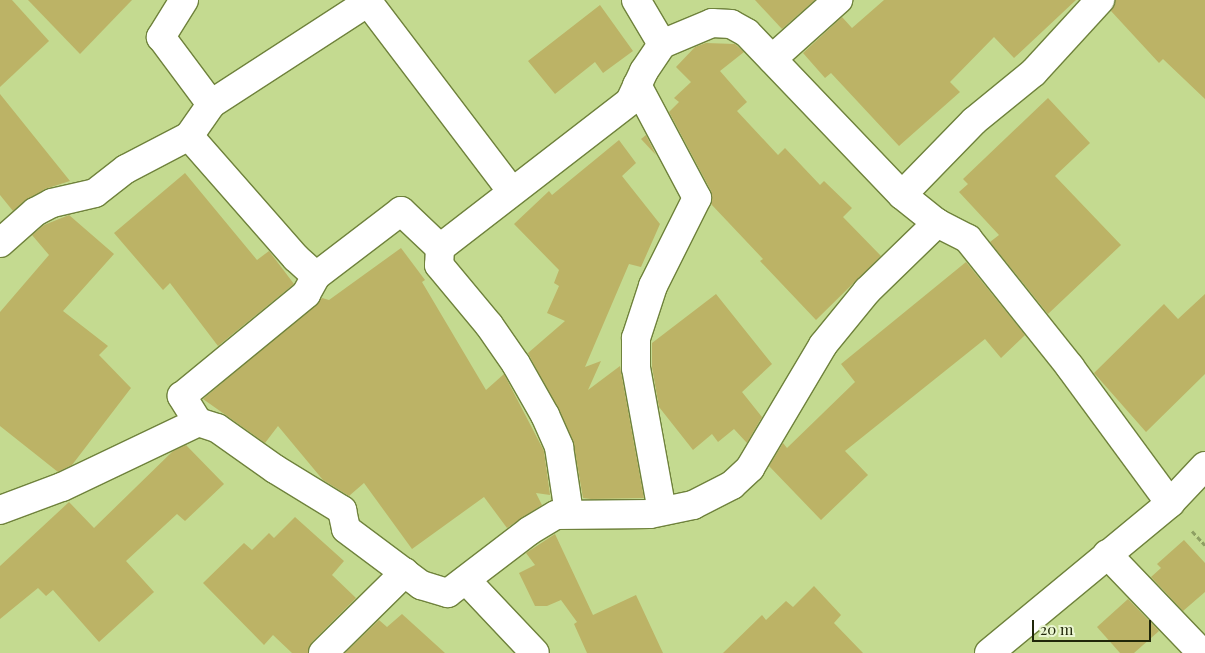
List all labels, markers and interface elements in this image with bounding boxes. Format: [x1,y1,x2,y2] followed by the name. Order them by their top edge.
[1035,610,1154,642] scale bar
[1040,619,1073,639] text: 20 m

